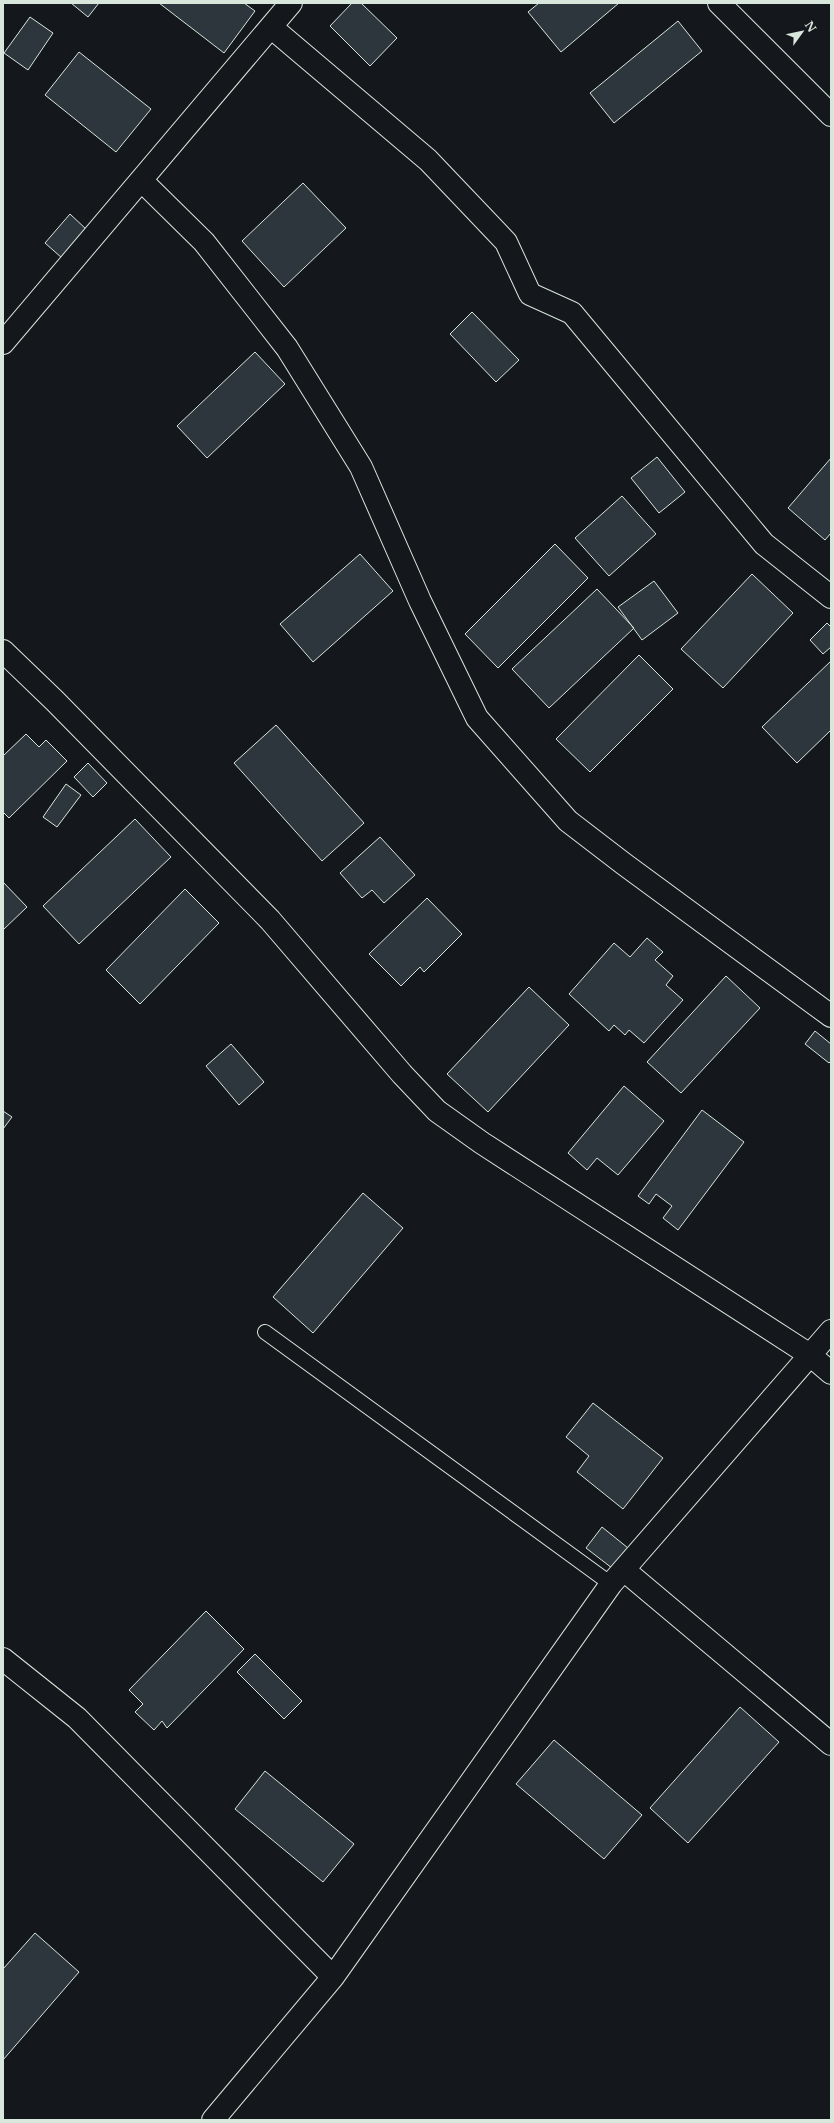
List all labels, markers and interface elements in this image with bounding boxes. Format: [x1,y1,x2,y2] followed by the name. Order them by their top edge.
[782,12,822,52] north arrow
[802,18,819,35] text: N

